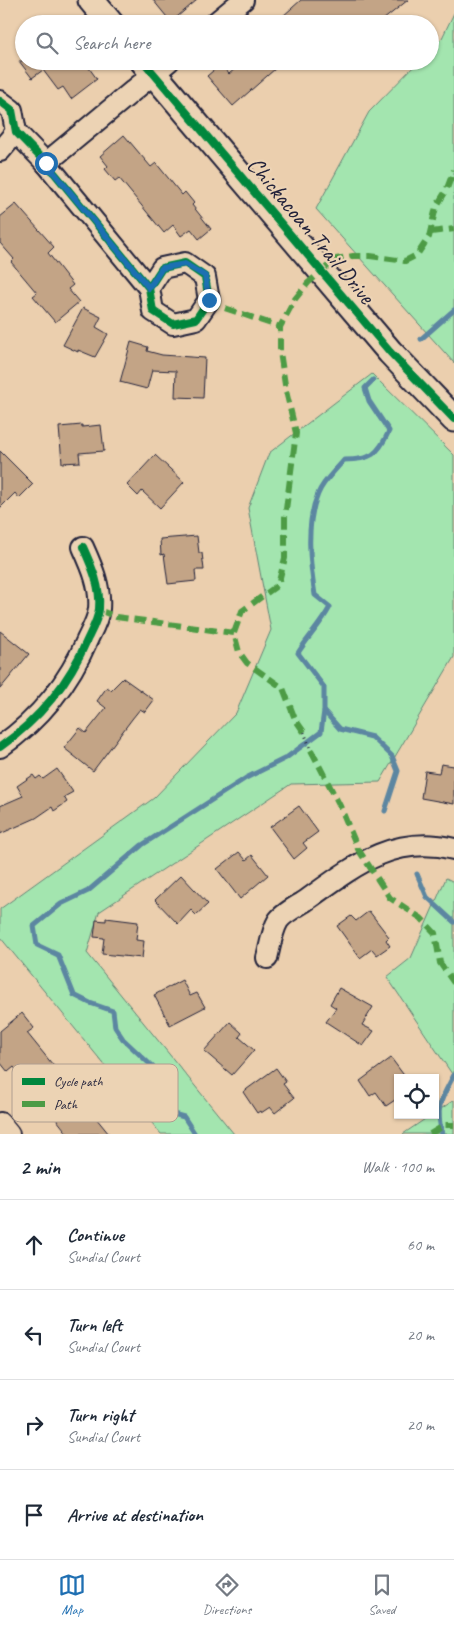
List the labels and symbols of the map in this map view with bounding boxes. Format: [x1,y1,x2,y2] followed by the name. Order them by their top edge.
[241,150,383,311] street label: Chickacoan Trail Drive
[35,152,58,175] route start
[198,289,221,312] route end
[12,1064,178,1122] legend
[54,1073,103,1090] text: Cycle path
[54,1096,78,1113] text: Path

